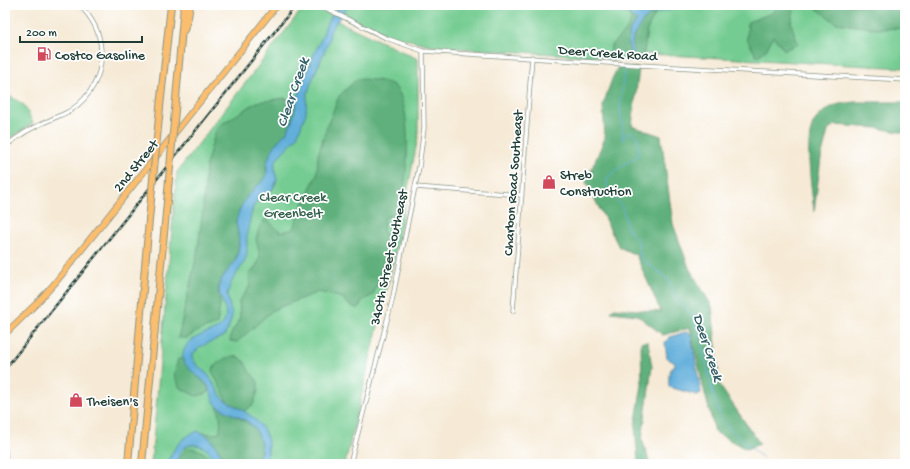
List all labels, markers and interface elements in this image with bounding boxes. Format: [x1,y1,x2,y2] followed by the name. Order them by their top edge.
[20,18,142,44] scale bar
[26,27,57,41] text: 200 m
[557,42,660,67] street label: Deer Creek Road
[36,46,52,62] fuel station icon: Costco Gasoline
[55,48,146,65] place label: Costco Gasoline
[274,54,315,130] water label: Clear Creek
[501,109,528,256] street label: Charbon Road Southeast
[111,136,164,196] street label: 2nd Street
[560,168,632,201] place label: Streb Construction
[541,174,557,190] shop icon: Streb Construction
[368,187,413,328] street label: 340th Street Southeast
[259,190,328,223] park label: Clear Creek Greenbelt
[688,312,727,385] water label: Deer Creek
[68,392,84,408] shop icon: Theisen's
[86,394,139,411] place label: Theisen's

